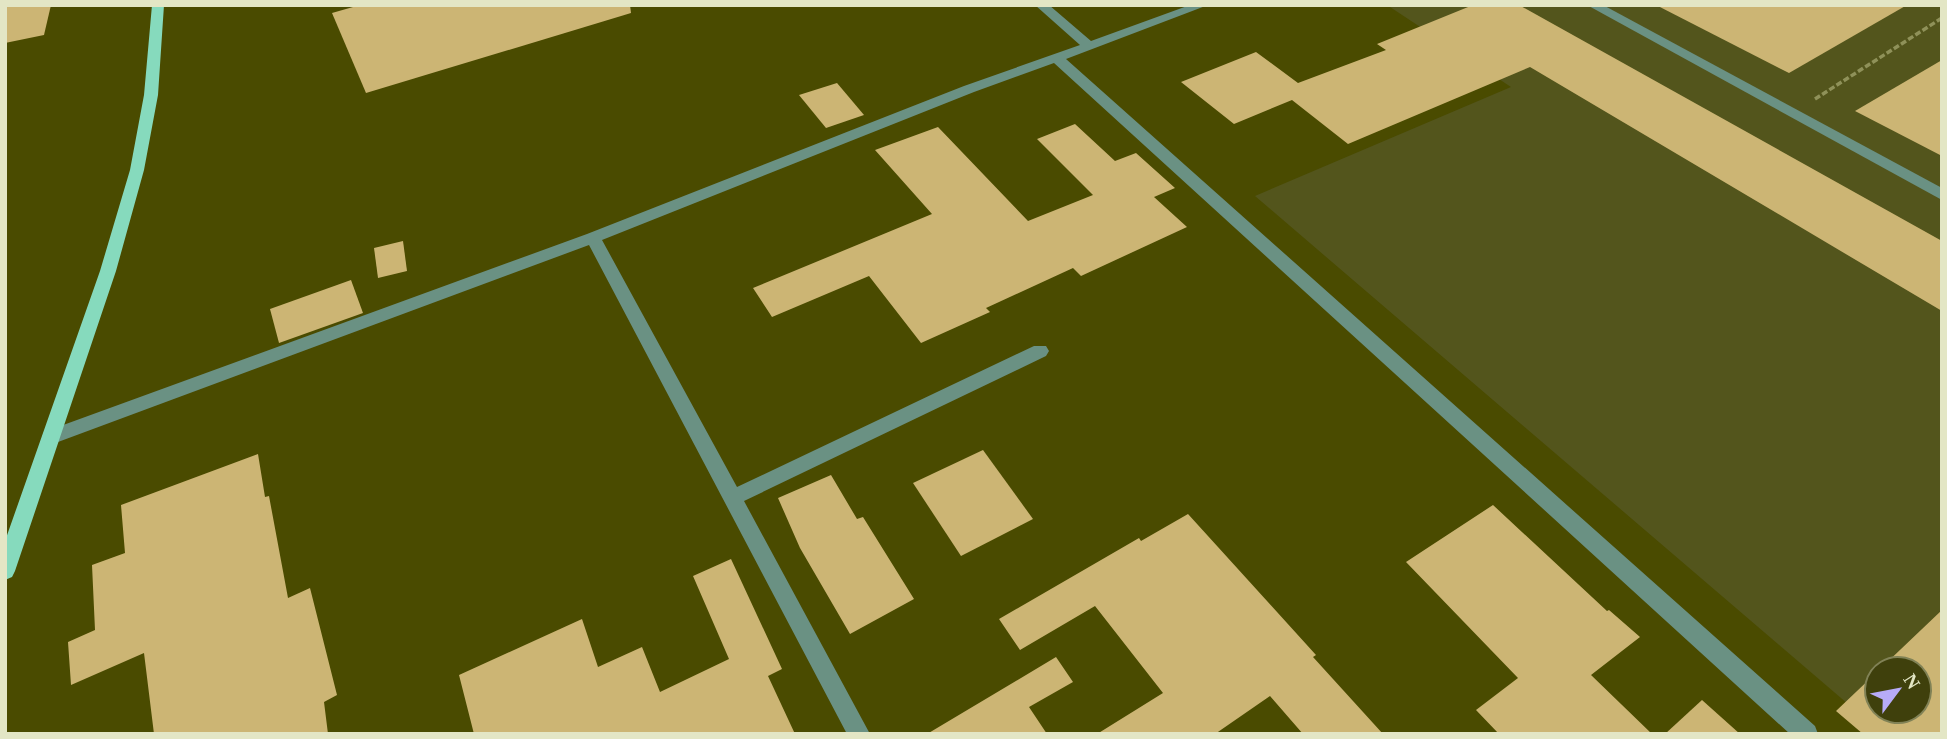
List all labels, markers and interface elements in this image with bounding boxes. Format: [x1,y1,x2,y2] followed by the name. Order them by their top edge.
[1863,655,1933,725] north arrow
[1899,670,1925,693] text: N

